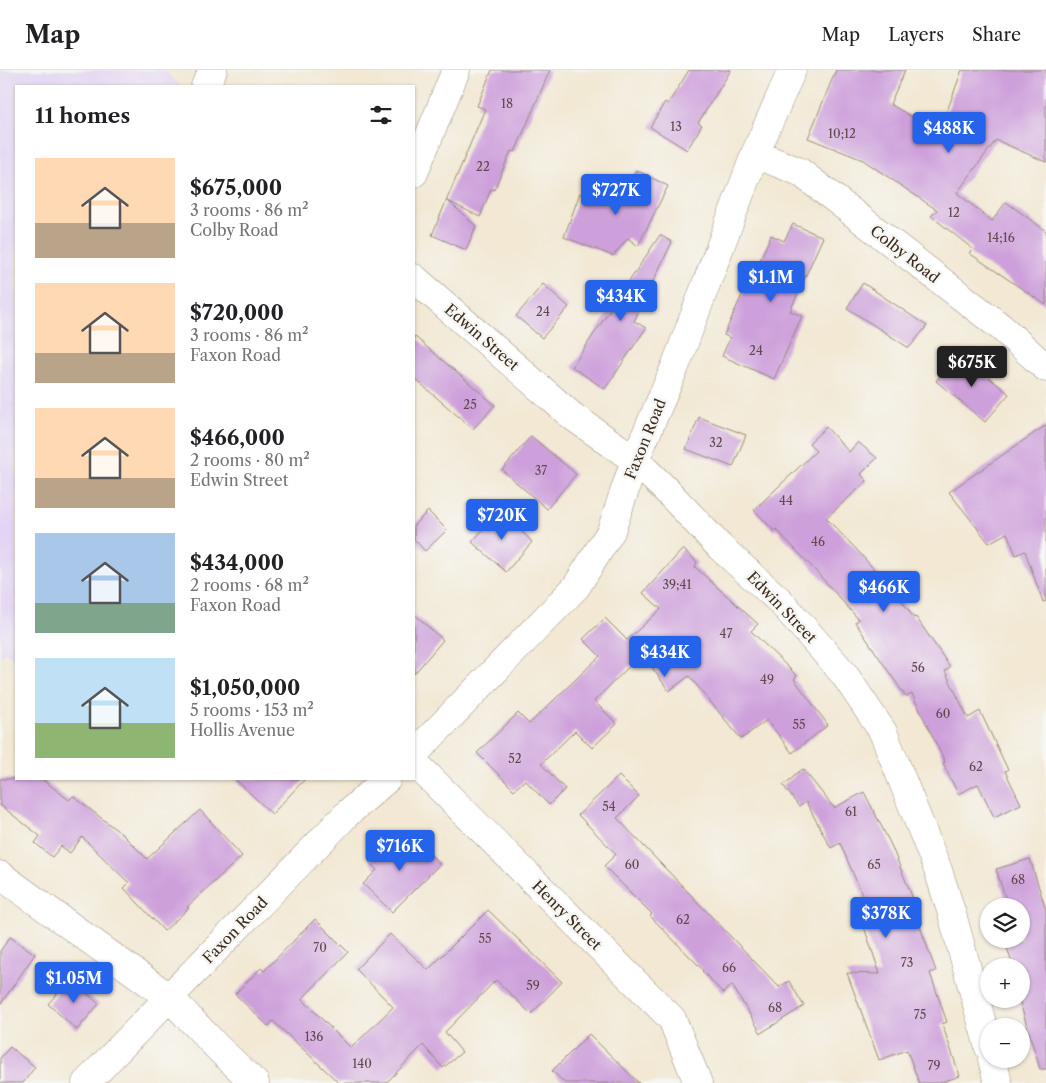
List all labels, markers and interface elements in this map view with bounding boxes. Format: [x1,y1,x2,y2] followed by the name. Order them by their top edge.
[25,20,80,49] text: Map
[822,24,860,46] text: Map
[888,24,944,46] text: Layers
[972,24,1021,46] text: Share
[501,96,513,111] house number: 18
[367,101,395,129] icon: filters
[35,103,130,128] text: 11 homes
[914,112,984,154] pin: $488K
[924,118,974,138] text: $488K
[670,119,682,134] house number: 13
[828,126,856,141] house number: 10;12
[476,159,490,174] house number: 22
[581,174,651,216] pin: $727K
[190,175,282,200] text: $675,000
[75,178,135,238] icon: home
[592,180,640,200] text: $727K
[190,200,309,220] text: 3 rooms · 86 m²
[948,205,960,220] house number: 12
[190,220,278,240] text: Colby Road
[866,221,944,287] street label: Colby Road
[987,230,1015,245] house number: 14;16
[736,260,806,303] pin: $1.1M
[749,267,793,287] text: $1.1M
[586,280,656,322] pin: $434K
[596,286,646,306] text: $434K
[190,300,284,325] text: $720,000
[441,300,524,375] street label: Edwin Street
[75,303,135,363] icon: home
[536,304,550,319] house number: 24
[190,325,309,345] text: 3 rooms · 86 m²
[749,343,763,358] house number: 24
[190,345,281,365] text: Faxon Road
[937,346,1007,388] pin: $675K
[948,352,996,372] text: $675K
[620,396,670,482] street label: Faxon Road
[463,397,477,412] house number: 25
[190,425,285,450] text: $466,000
[75,428,135,488] icon: home
[709,435,723,450] house number: 32
[190,450,310,470] text: 2 rooms · 80 m²
[535,463,547,478] house number: 37
[190,470,288,490] text: Edwin Street
[779,493,793,508] house number: 44
[467,498,537,541] pin: $720K
[477,505,527,525] text: $720K
[811,534,825,549] house number: 46
[190,550,284,575] text: $434,000
[75,553,135,613] icon: home
[743,567,821,647] street label: Edwin Street
[849,570,919,613] pin: $466K
[190,575,309,595] text: 2 rooms · 68 m²
[662,577,692,592] house number: 39;41
[859,577,909,597] text: $466K
[190,595,281,615] text: Faxon Road
[720,626,733,641] house number: 47
[630,636,700,678] pin: $434K
[640,642,690,662] text: $434K
[911,660,925,675] house number: 56
[760,672,774,687] house number: 49
[190,675,300,700] text: $1,050,000
[75,678,135,738] icon: home
[190,700,314,720] text: 5 rooms · 153 m²
[936,706,950,721] house number: 60
[792,717,806,732] house number: 55
[190,720,295,740] text: Hollis Avenue
[508,751,522,766] house number: 52
[969,759,983,774] house number: 62
[602,799,616,814] house number: 54
[845,804,857,819] house number: 61
[365,830,435,872] pin: $716K
[377,836,423,856] text: $716K
[625,857,639,872] house number: 60
[867,857,881,872] house number: 65
[1011,872,1025,887] house number: 68
[528,876,606,954] street label: Henry Street
[199,893,271,967] street label: Faxon Road
[851,896,921,939] pin: $378K
[980,898,1030,1068] map controls
[980,898,1030,948] button: layers
[862,903,910,923] text: $378K
[676,912,690,927] house number: 62
[478,931,492,946] house number: 55
[313,940,327,955] house number: 70
[901,955,913,970] house number: 73
[980,958,1030,1008] button: +
[722,960,736,975] house number: 66
[33,962,115,1004] pin: $1.05M
[46,968,102,988] text: $1.05M
[526,978,540,993] house number: 59
[768,1000,782,1015] house number: 68
[914,1007,926,1022] house number: 75
[980,1018,1030,1068] button: −
[305,1029,323,1044] house number: 136
[352,1056,372,1071] house number: 140
[928,1058,940,1073] house number: 79

